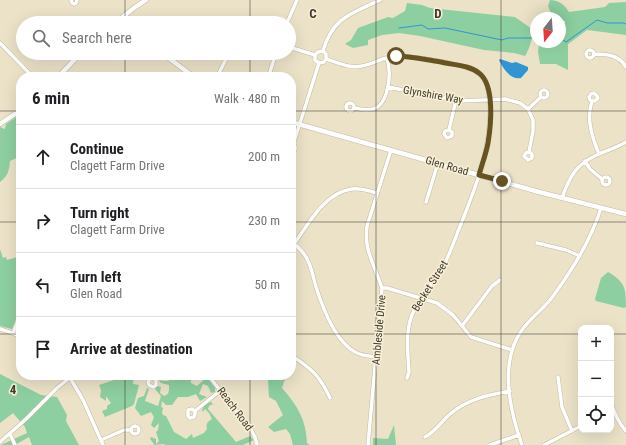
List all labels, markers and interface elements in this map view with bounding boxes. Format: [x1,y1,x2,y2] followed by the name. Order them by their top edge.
[309,6,317,21] text: C
[434,6,442,21] text: D
[530,12,566,48] north arrow
[16,16,296,60] search box
[30,27,52,49] icon: search
[62,29,132,47] text: Search here
[387,47,405,65] route start
[402,83,464,107] street label: Glynshire Way
[32,88,70,108] text: 6 min
[214,91,280,106] text: Walk · 480 m
[70,140,124,158] text: Continue
[32,146,54,168] icon: ahead
[248,149,280,164] text: 200 m
[424,154,470,178] street label: Glen Road
[70,158,165,173] text: Clagett Farm Drive
[493,172,511,190] route end
[70,204,129,222] text: Turn right
[32,210,54,232] icon: right
[248,213,280,228] text: 230 m
[70,222,165,237] text: Clagett Farm Drive
[409,258,451,314] street label: Becket Street
[70,268,121,286] text: Turn left
[32,274,54,296] icon: left
[254,277,280,292] text: 50 m
[70,286,122,301] text: Glen Road
[369,294,389,366] street label: Ambleside Drive
[578,325,614,433] map controls
[578,325,614,361] button: +
[32,338,54,360] icon: arrive
[70,340,193,358] text: Arrive at destination
[578,361,614,397] button: −
[10,382,17,397] text: 4
[214,385,256,433] street label: Reach Road
[578,397,614,433] button: locate

